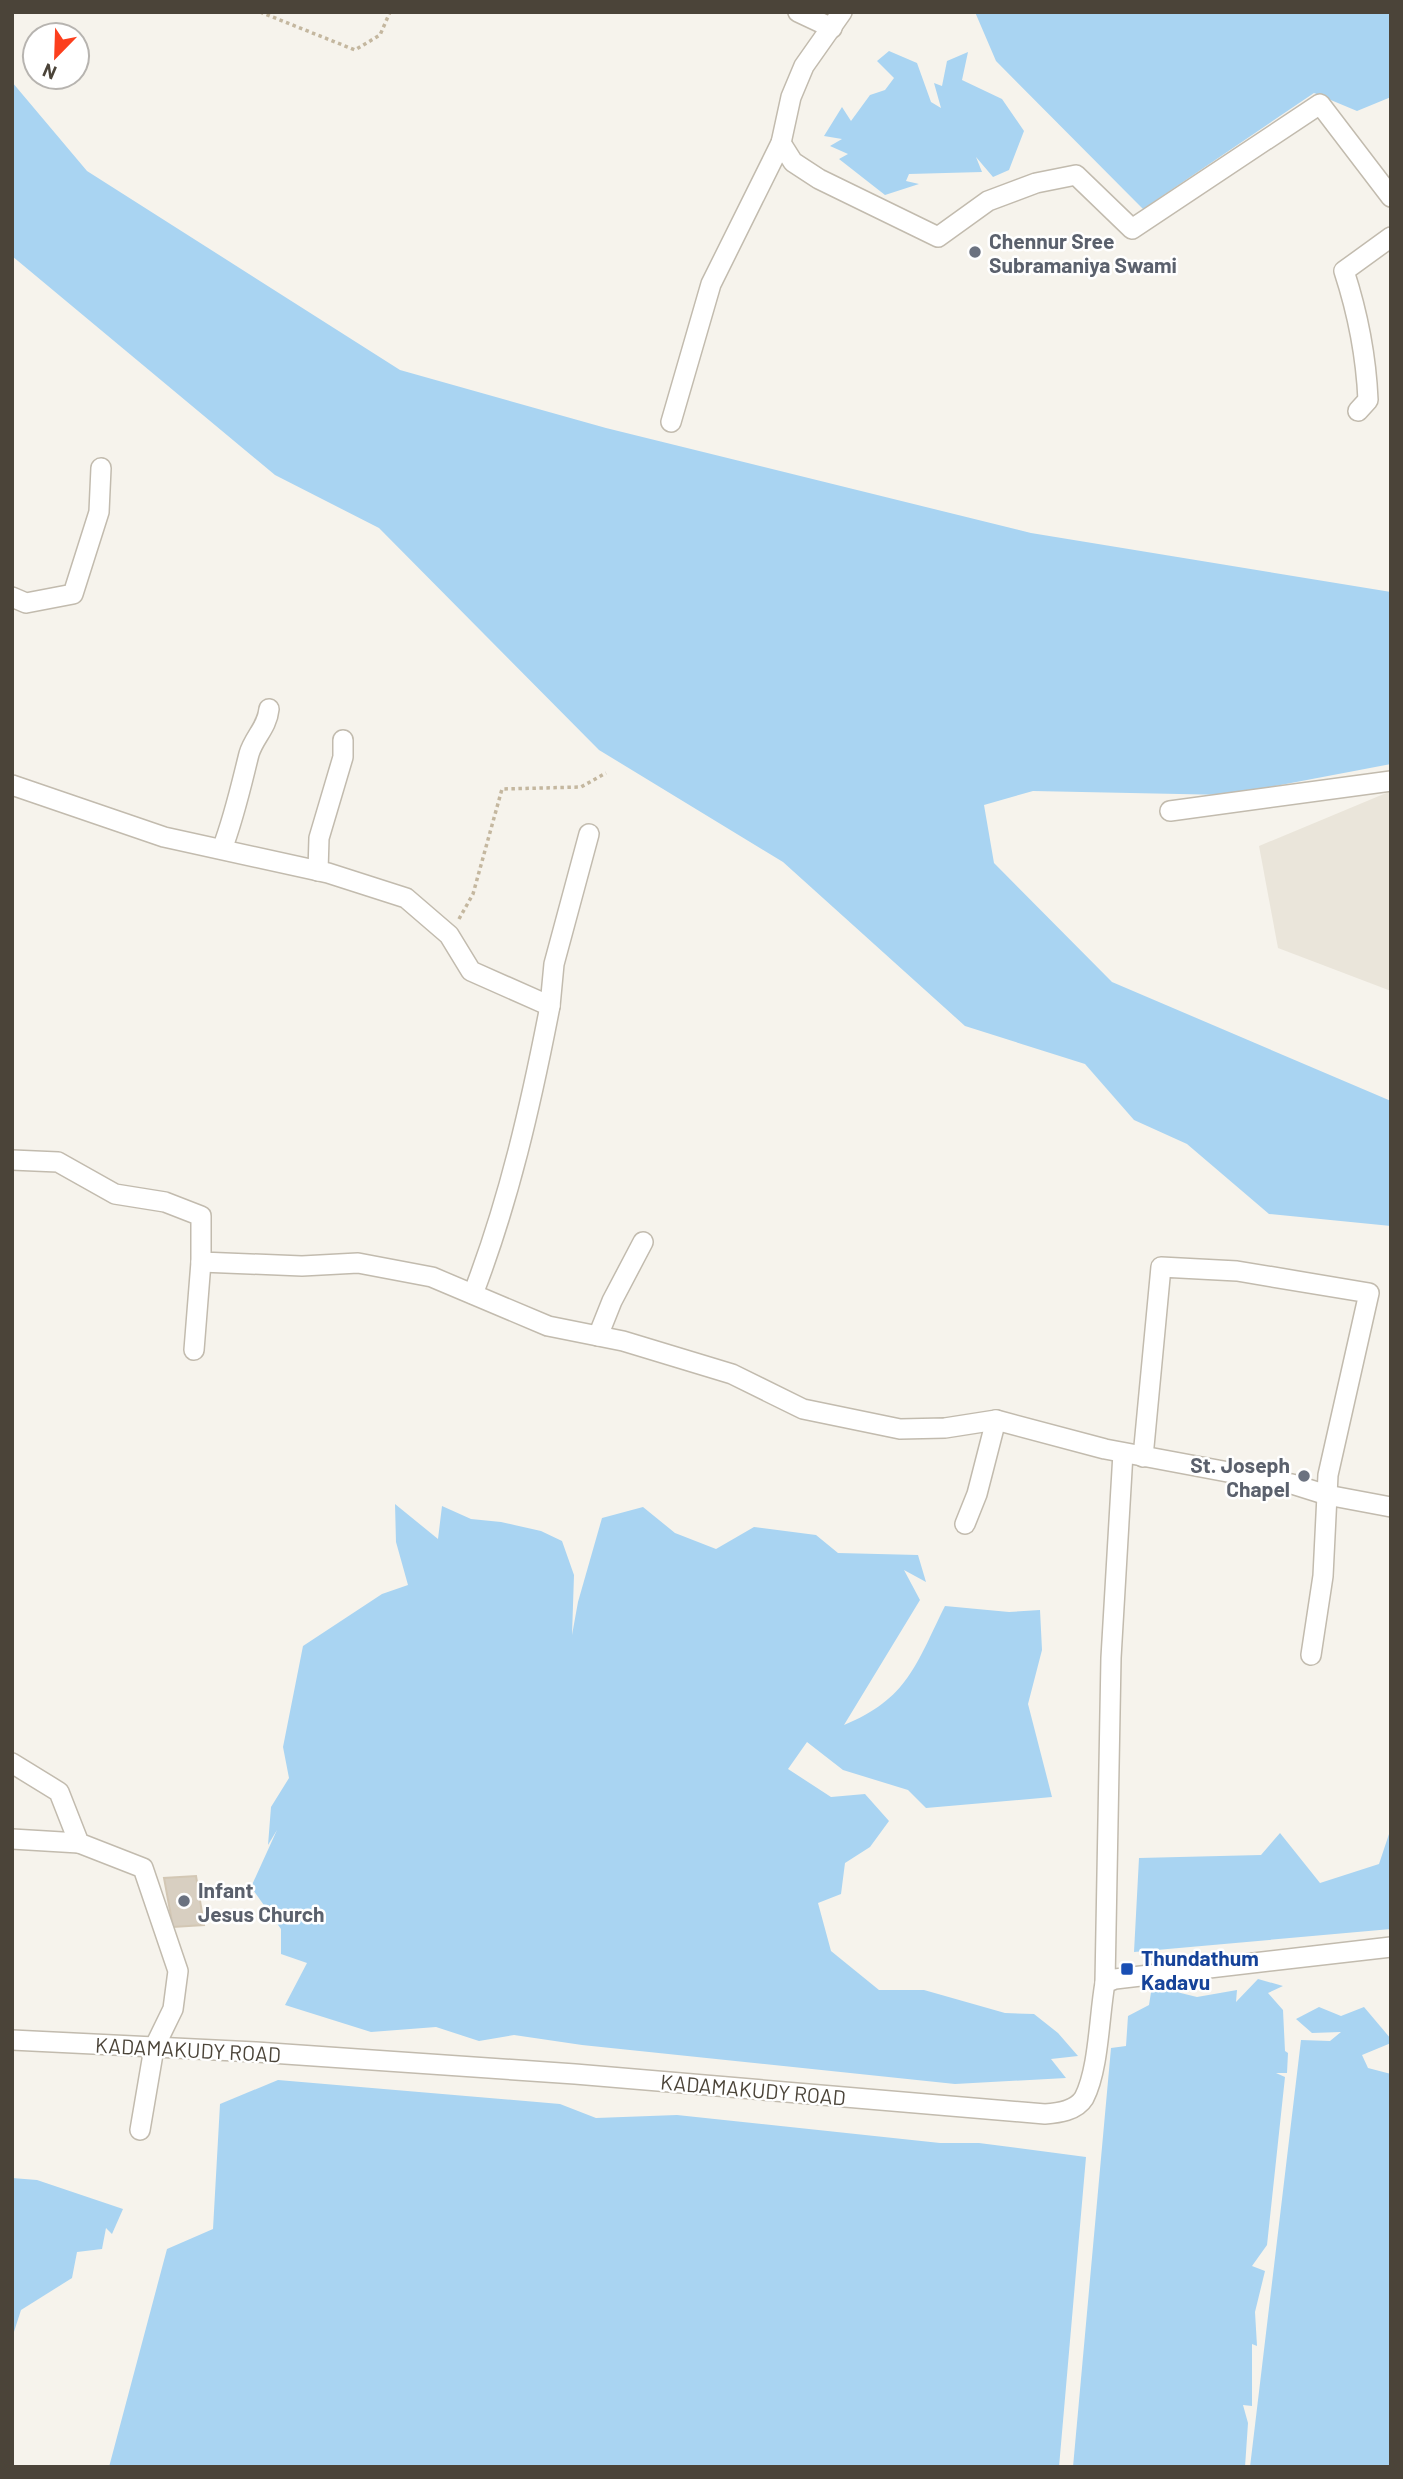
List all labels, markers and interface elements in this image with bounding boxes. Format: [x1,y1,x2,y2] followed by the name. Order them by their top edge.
[21,21,91,91] north arrow
[39,59,59,85] text: N
[989,228,1177,277] place label: Chennur Sree Subramaniya Swami
[967,244,983,260] marker: Chennur Sree Subramaniya Swami
[1190,1452,1290,1501] place label: St. Joseph Chapel
[1296,1468,1312,1484] marker: St. Joseph Chapel
[198,1877,325,1926] place label: Infant Jesus Church
[176,1893,192,1909] marker: Infant Jesus Church
[1141,1945,1259,1994] place label: Thundathum Kadavu
[1119,1961,1135,1977] marker: Thundathum Kadavu
[95,2032,281,2066] street label: KADAMAKUDY ROAD
[659,2068,847,2110] street label: KADAMAKUDY ROAD

